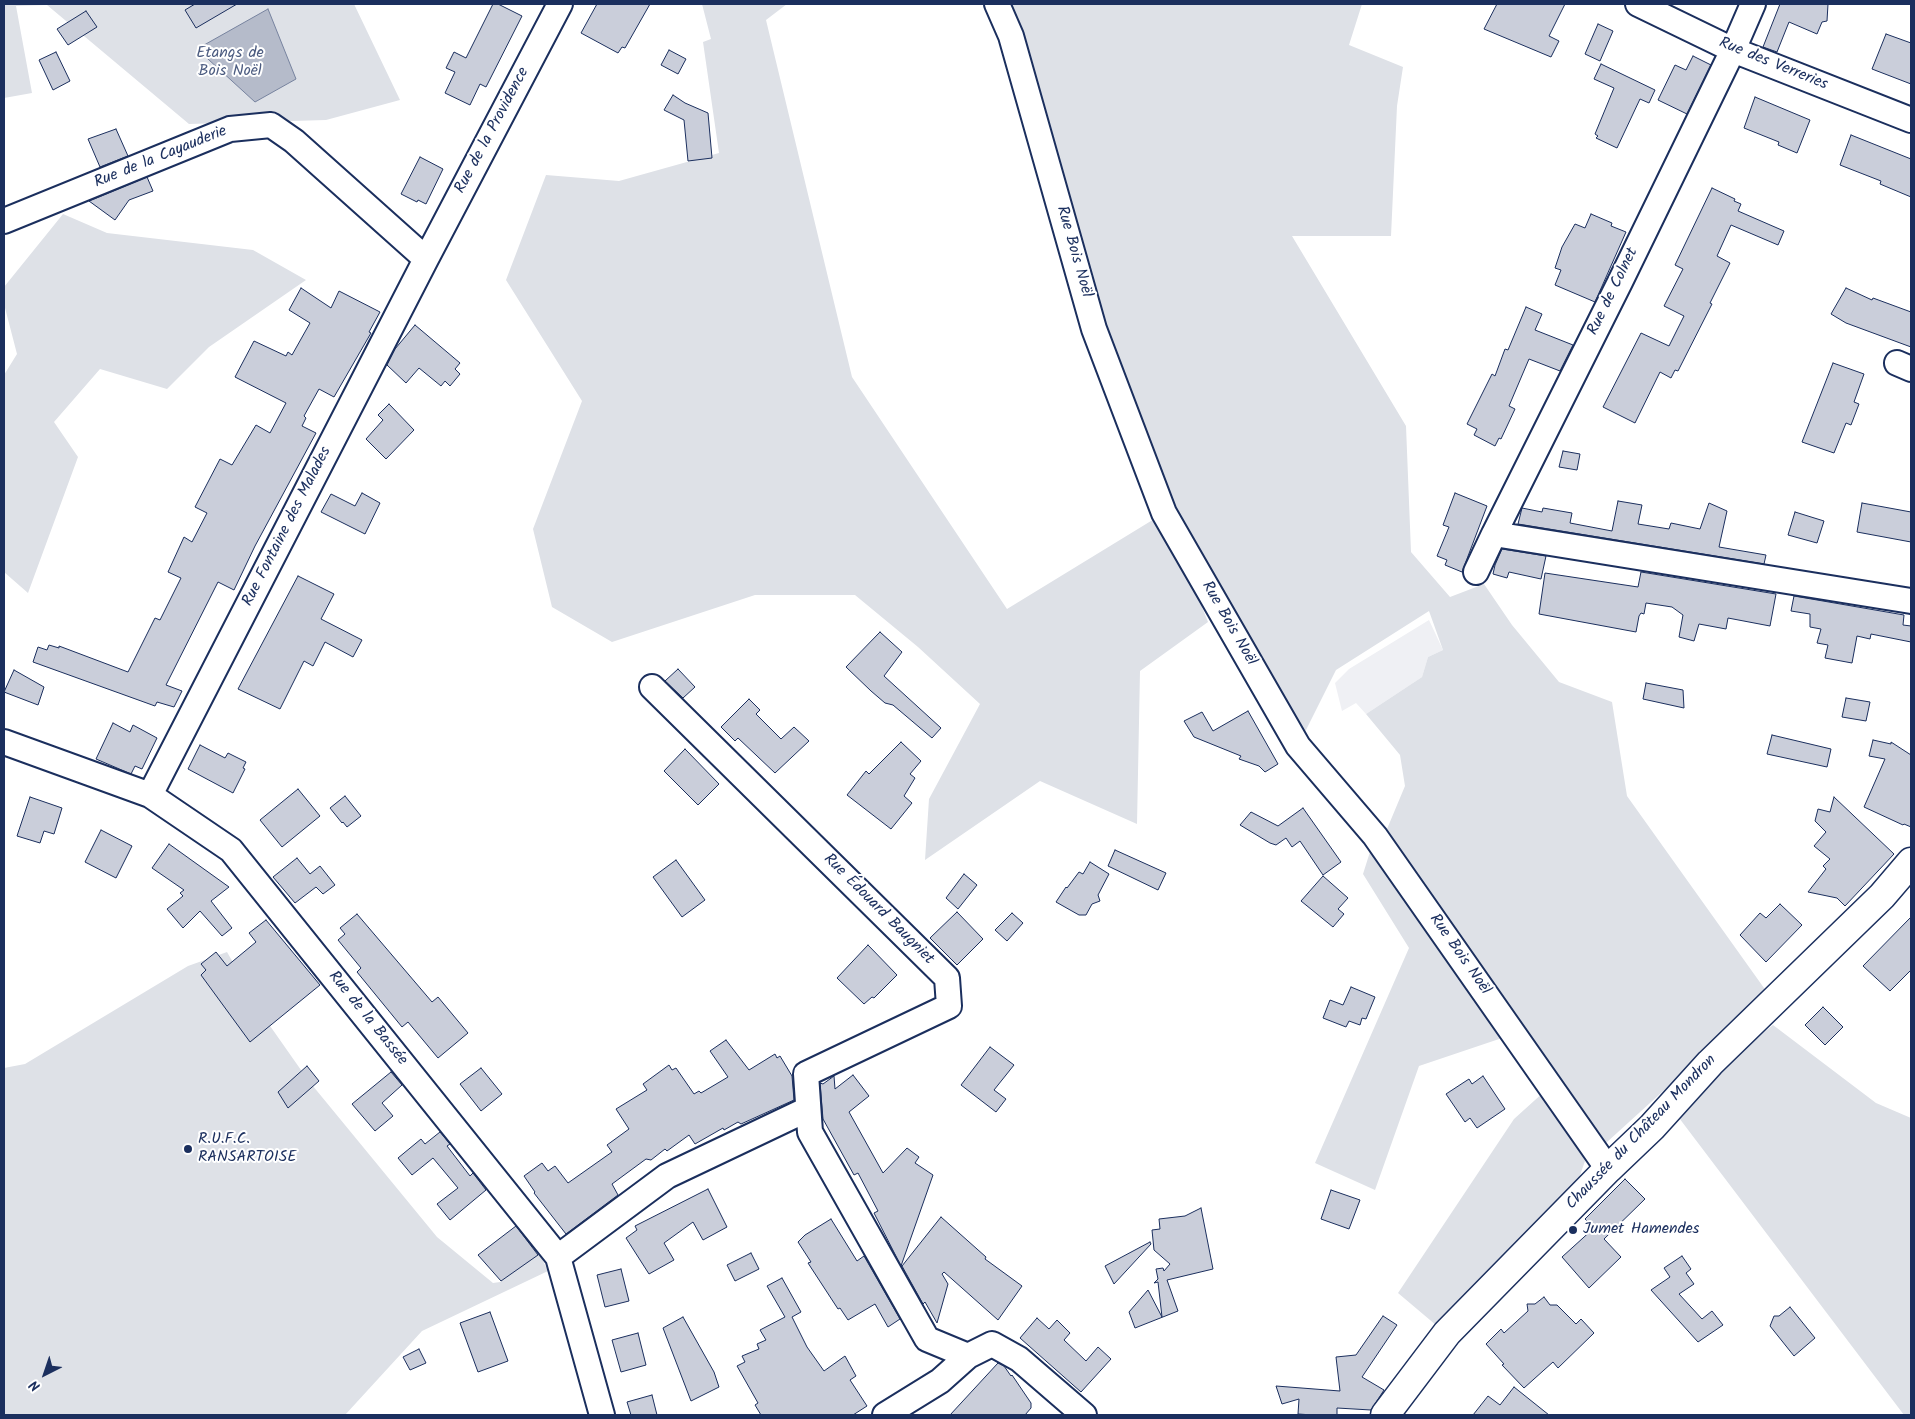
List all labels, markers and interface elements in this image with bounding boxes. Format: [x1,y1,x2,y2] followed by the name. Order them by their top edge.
[1716,34,1830,96] street label: Rue des Verreries
[196,44,264,82] park label: Etangs de Bois Noël
[452,65,534,197] street label: Rue de la Providence
[92,123,230,193] street label: Rue de la Cayauderie
[1051,204,1095,300] street label: Rue Bois Noël
[1585,245,1643,339] street label: Rue de Colnet
[239,444,337,610] street label: Rue Fontaine des Malades
[1196,578,1260,670] street label: Rue Bois Noël
[819,851,937,969] street label: Rue Édouard Baugniet
[1424,911,1494,999] street label: Rue Bois Noël
[323,968,411,1070] street label: Rue de la Bassée
[1563,1052,1721,1214] street label: Chaussée du Château Mondron
[198,1130,297,1168] place label: R.U.F.C. RANSARTOISE
[182,1143,194,1155] marker: R.U.F.C. RANSARTOISE
[1583,1220,1699,1240] place label: Jumet Hamendes
[1567,1224,1579,1236] marker: Jumet Hamendes
[20,1349,70,1399] north arrow
[25,1374,46,1397] text: N

